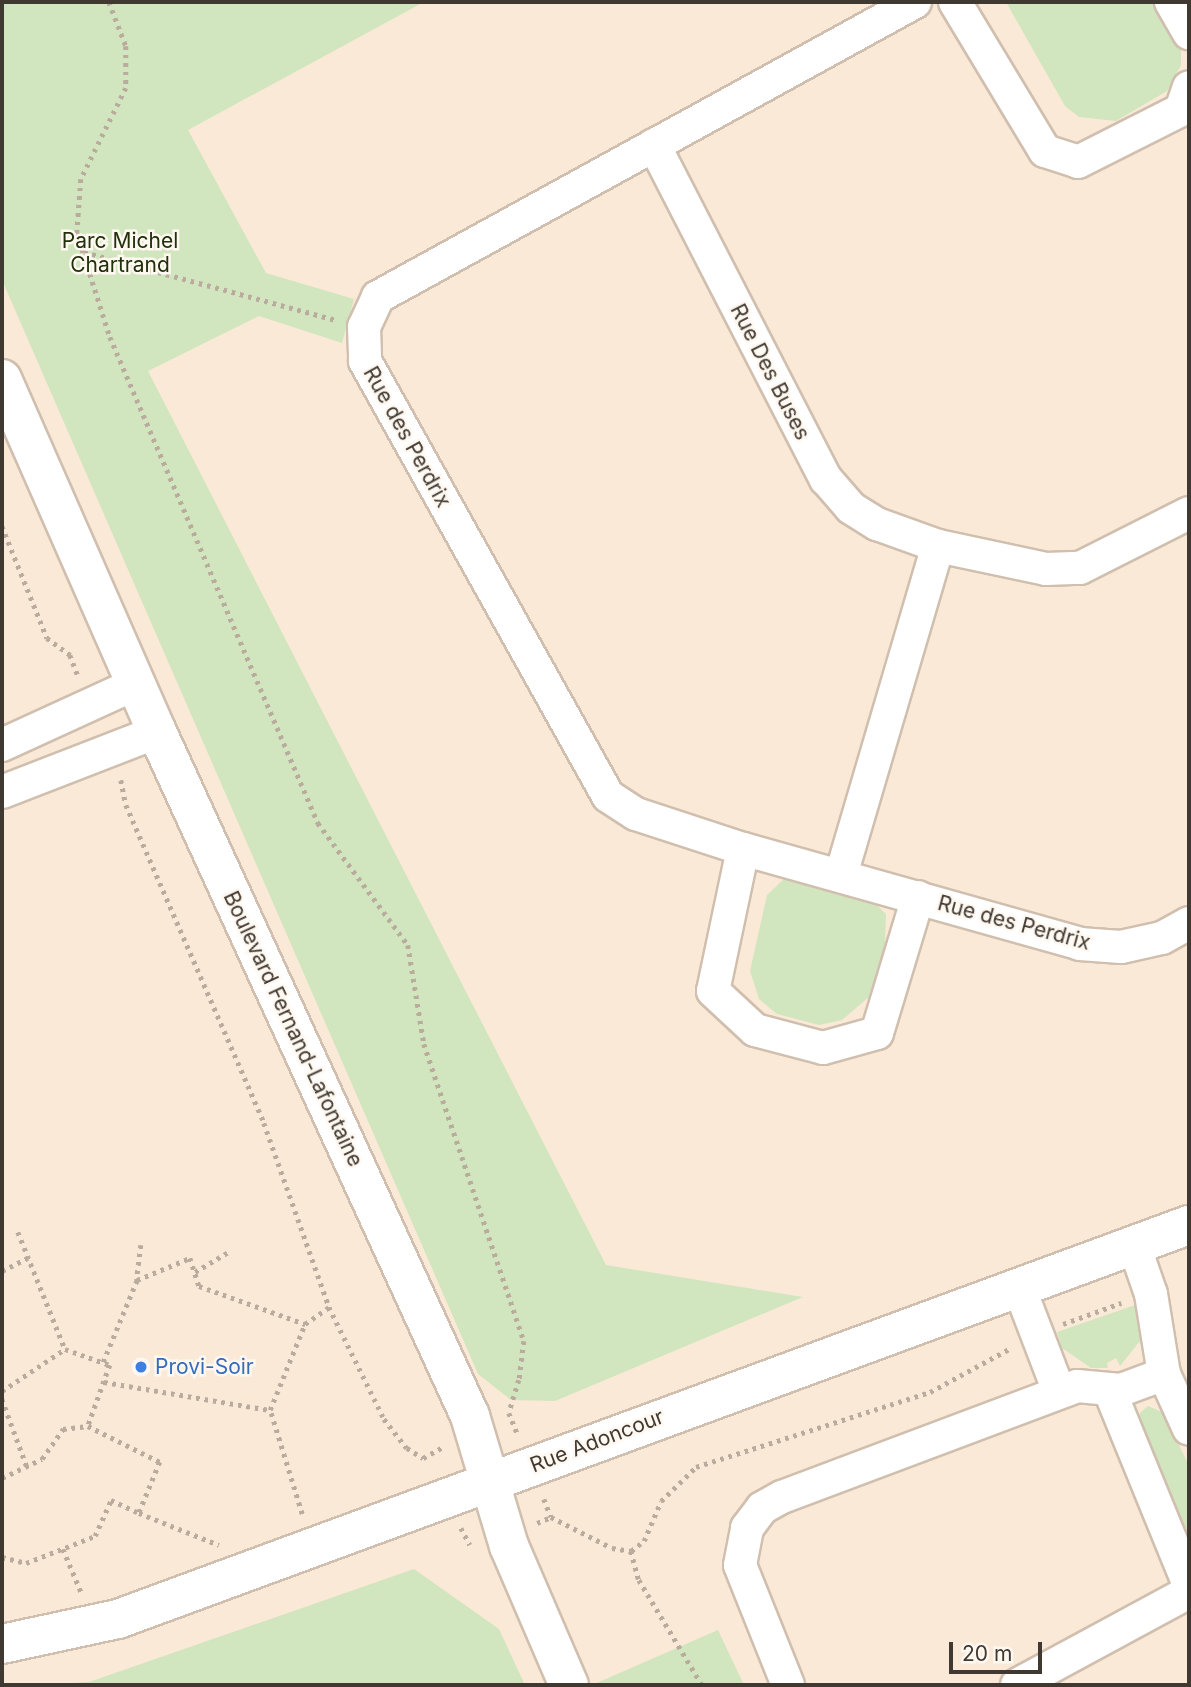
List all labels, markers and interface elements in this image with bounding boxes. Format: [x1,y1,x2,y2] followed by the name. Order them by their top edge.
[62,228,178,278] park label: Parc Michel Chartrand
[725,300,815,444] street label: Rue Des Buses
[358,362,456,512] street label: Rue des Perdrix
[218,887,368,1171] street label: Boulevard Fernand-Lafontaine
[935,891,1093,955] street label: Rue des Perdrix
[155,1354,254,1380] place label: Provi-Soir
[133,1359,149,1375] marker: Provi-Soir
[527,1404,667,1478] street label: Rue Adoncour
[953,1628,1046,1672] scale bar
[962,1641,1012,1666] text: 20 m

